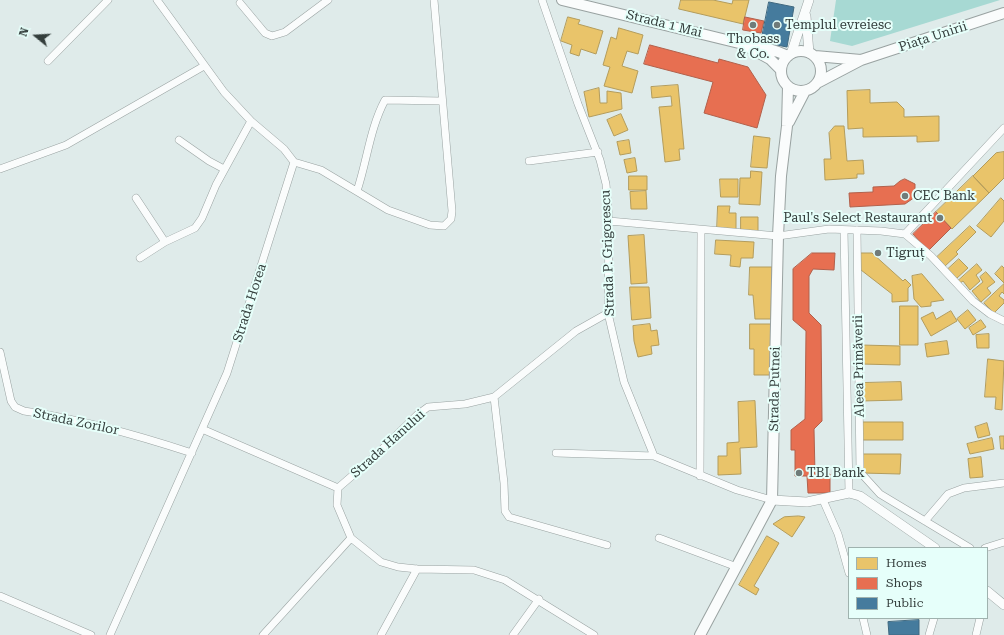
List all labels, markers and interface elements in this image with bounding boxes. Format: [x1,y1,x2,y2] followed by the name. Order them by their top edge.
[624,7,704,41] street label: Strada 1 Mai
[16,16,56,56] north arrow
[785,17,891,33] place label: Templul evreiesc
[897,19,969,55] street label: Piața Unirii
[748,20,758,30] marker: Thobass & Co.
[772,20,782,30] marker: Templul evreiesc
[17,26,32,38] text: N
[727,31,779,62] place label: Thobass & Co.
[913,188,975,204] place label: CEC Bank
[598,190,618,316] street label: Strada P. Grigorescu
[900,191,910,201] marker: CEC Bank
[783,210,932,226] place label: Paul's Select Restaurant
[935,213,945,223] marker: Paul's Select Restaurant
[886,245,925,261] place label: Tigruț
[873,248,883,258] marker: Tigruț
[230,262,270,344] street label: Strada Horea
[850,315,868,417] street label: Aleea Primăverii
[766,346,784,432] street label: Strada Putnei
[32,405,120,439] street label: Strada Zorilor
[348,407,428,481] street label: Strada Hanului
[807,465,865,481] place label: TBI Bank
[794,468,804,478] marker: TBI Bank
[848,547,988,619] legend
[886,556,926,570] text: Homes
[886,576,922,590] text: Shops
[886,596,923,610] text: Public

